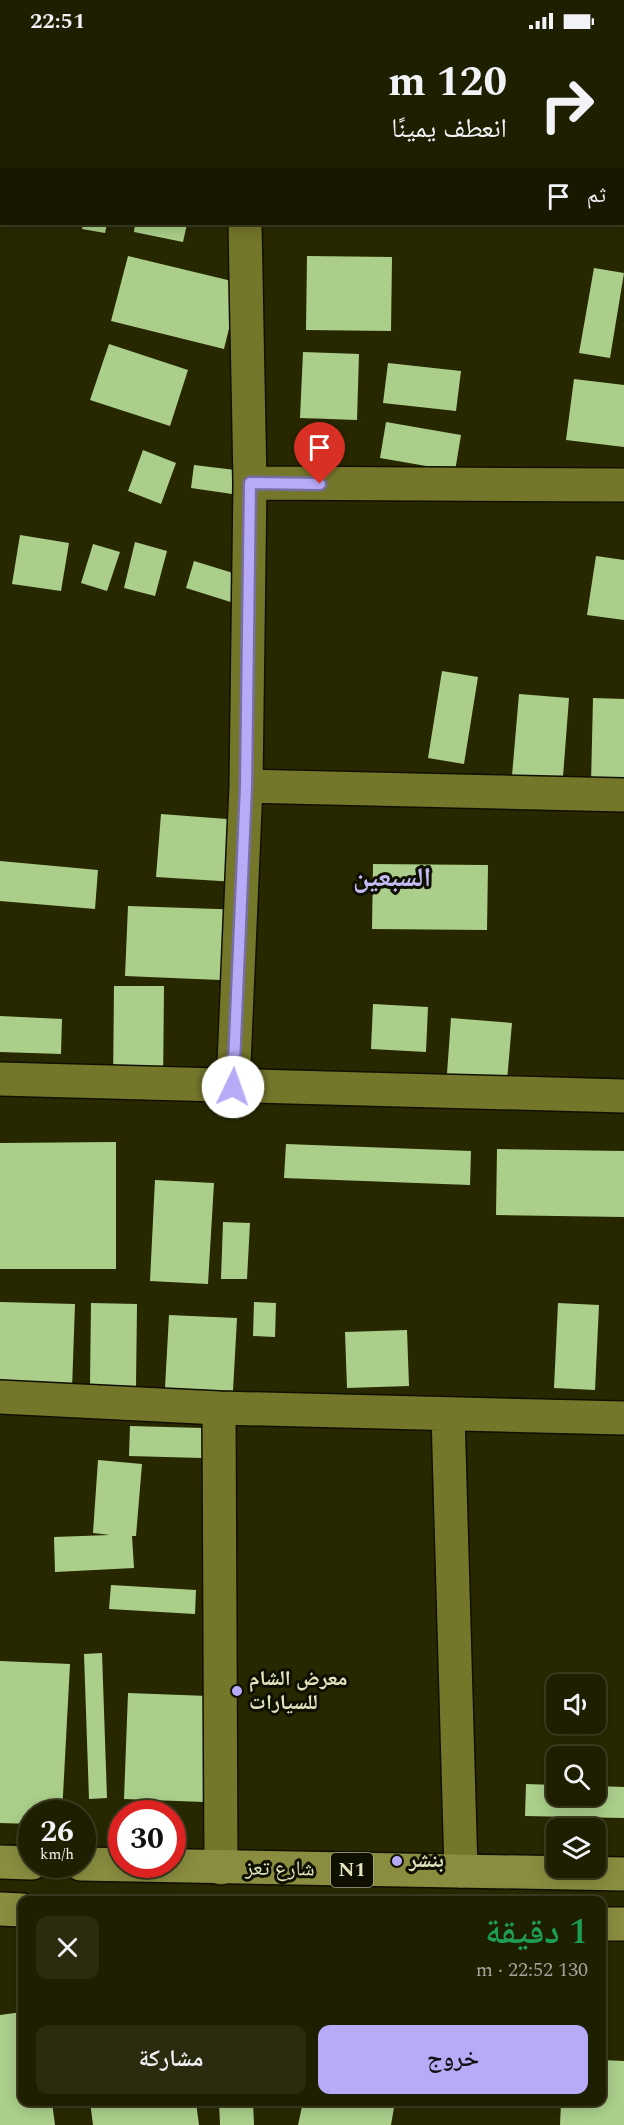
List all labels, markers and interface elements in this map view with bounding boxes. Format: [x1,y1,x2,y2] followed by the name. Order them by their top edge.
[30,5,85,38] text: 22:51
[388,51,507,114] text: 120 m
[528,66,606,144] icon: right
[391,108,507,150] text: انعطف يمينًا
[587,179,606,212] text: ثم
[542,180,575,213] icon: arrive
[294,422,345,484] pin
[303,431,336,464] icon: arrive
[353,857,431,899] district label: السبعين
[201,1055,265,1119] position arrow
[249,1663,347,1719] place label: معرض الشام للسيارات
[546,1674,606,1878] map controls
[546,1674,606,1734] button: sound
[230,1684,244,1698] marker: معرض الشام للسيارات
[546,1746,606,1806] button: search
[108,1800,186,1878] speed limit sign: 30
[40,1809,74,1855] text: 26
[546,1818,606,1878] button: layers
[40,1843,74,1866] text: km/h
[408,1845,444,1877] place label: بنشر
[244,1852,315,1886] street label: شارع تعز
[331,1853,373,1887] road number: N1
[390,1854,404,1868] marker: بنشر
[485,1905,588,1960] text: 1 دقيقة
[36,1916,99,1979] button: close
[476,1955,588,1985] text: 130 m · 22:52
[36,2025,306,2094] button: مشاركة
[318,2025,588,2094] button: خروج

